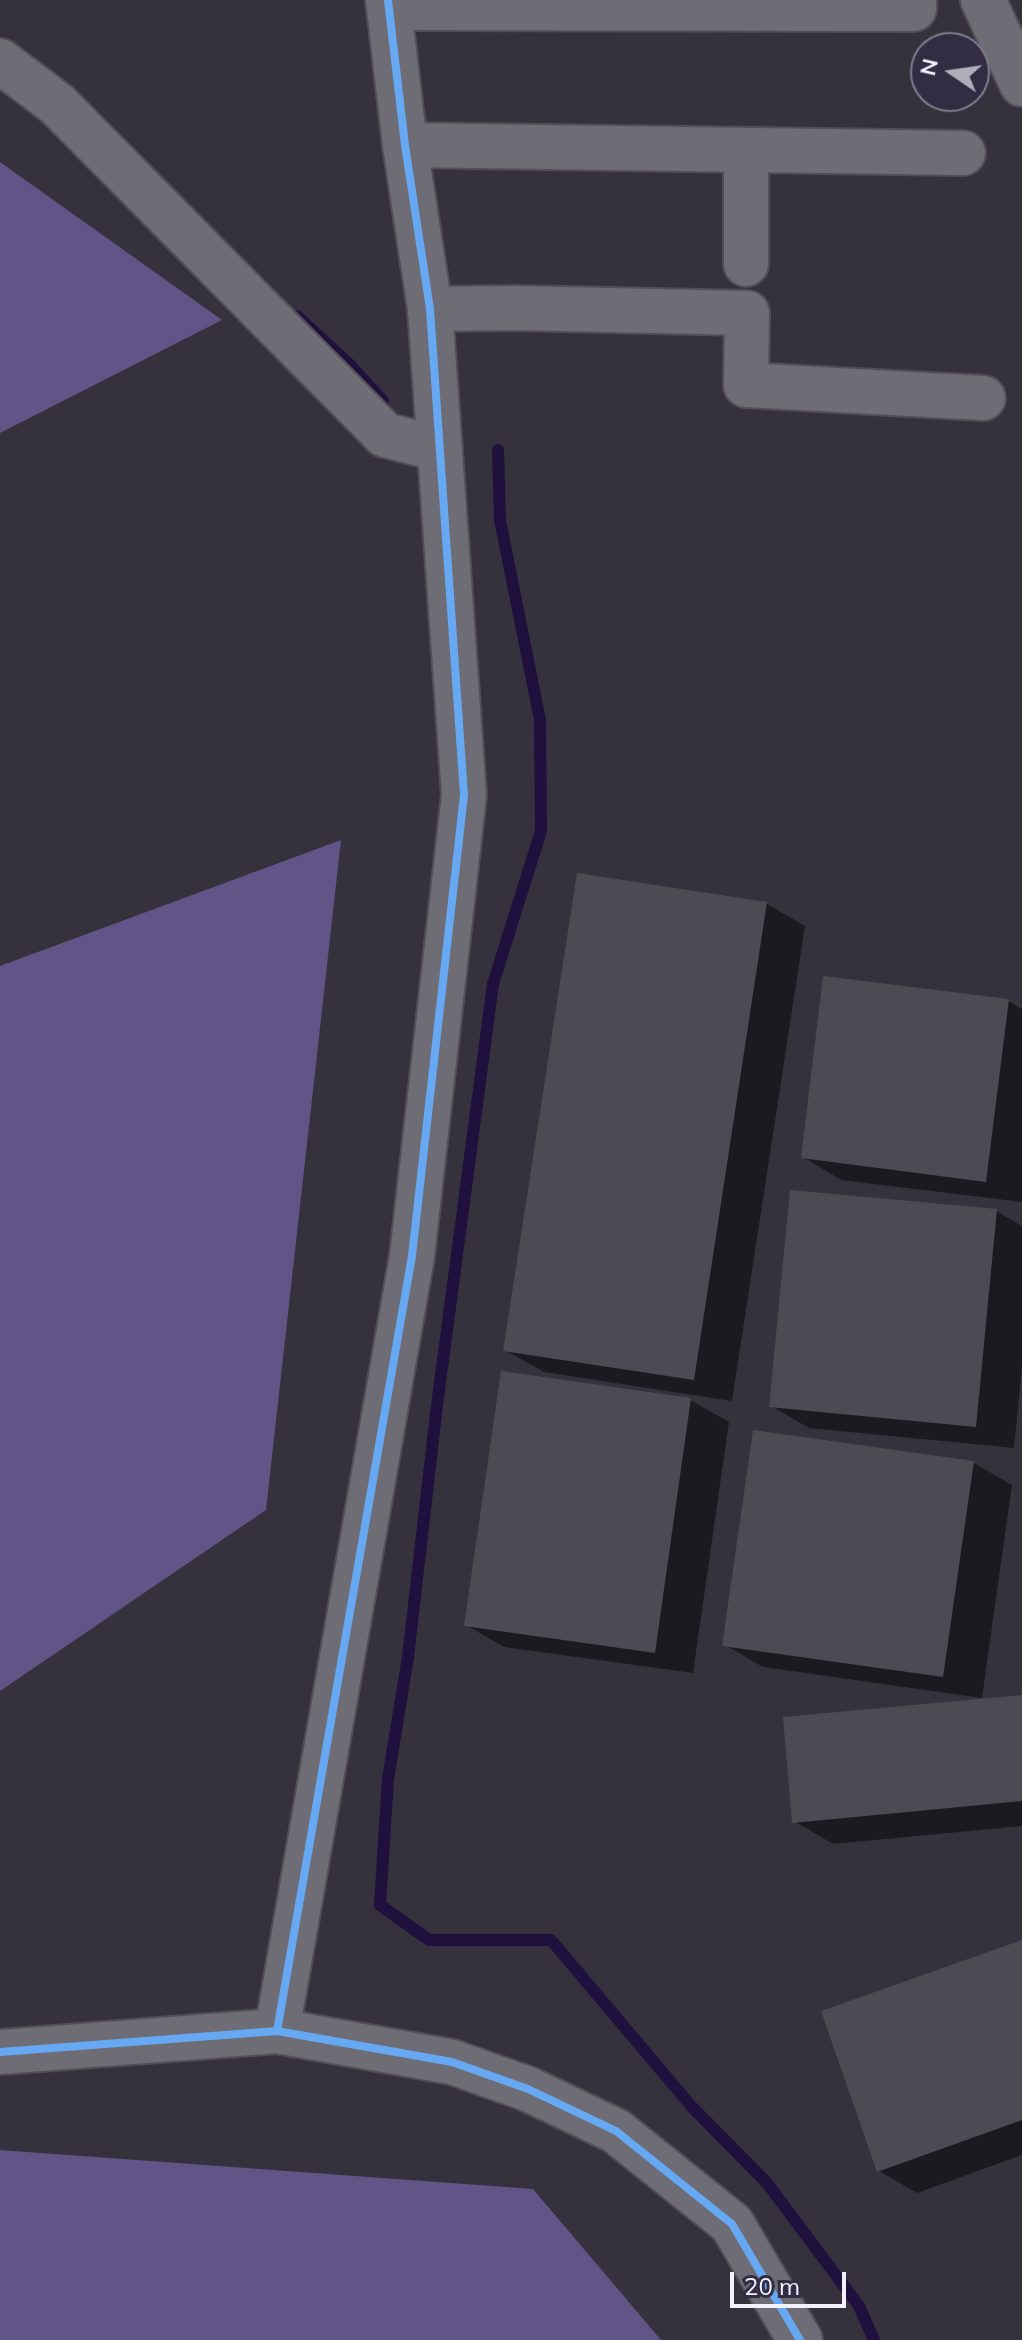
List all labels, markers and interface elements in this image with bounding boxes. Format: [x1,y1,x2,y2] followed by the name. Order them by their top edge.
[910,32,990,112] north arrow
[913,56,944,78] text: N
[734,2256,850,2306] scale bar
[744,2271,800,2301] text: 20 m

